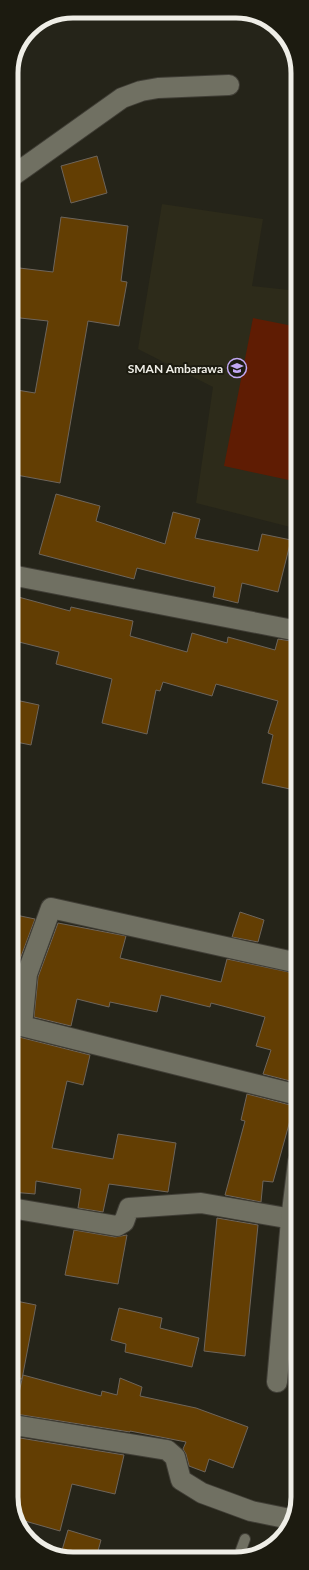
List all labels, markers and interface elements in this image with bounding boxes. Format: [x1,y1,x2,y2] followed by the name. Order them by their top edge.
[226,357,248,379] school or university icon: SMAN Ambarawa
[128,361,223,376] place label: SMAN Ambarawa

